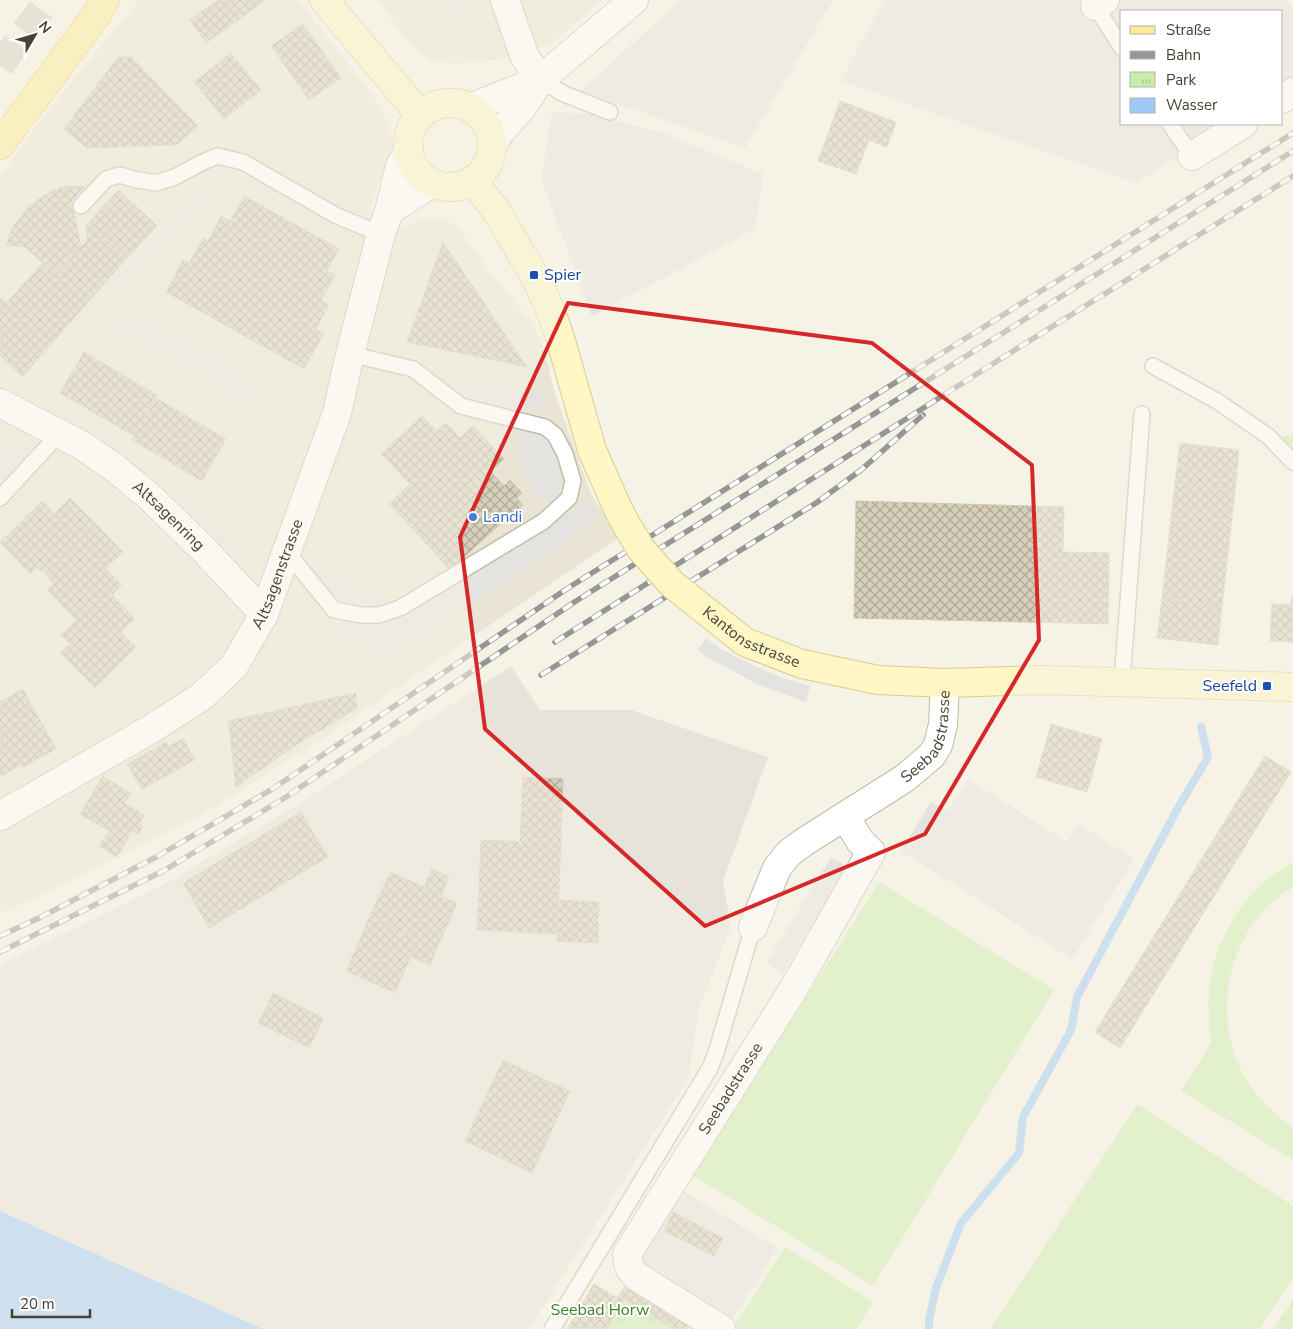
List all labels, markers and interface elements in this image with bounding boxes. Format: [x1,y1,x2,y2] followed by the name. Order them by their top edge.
[10,10,60,60] north arrow
[1120,10,1283,125] legend
[34,17,56,37] text: N
[1166,20,1211,40] text: Straße
[1166,45,1201,65] text: Bahn
[1166,70,1196,90] text: Park
[1166,95,1218,115] text: Wasser
[544,264,581,286] place label: Spier
[528,269,540,281] marker: Spier
[127,476,210,556] street label: Altsagenring
[483,506,522,528] place label: Landi
[467,511,479,523] marker: Landi
[246,516,309,633] street label: Altsagenstrasse
[698,601,803,673] street label: Kantonsstrasse
[1203,675,1257,697] place label: Seefeld
[1261,680,1273,692] marker: Seefeld
[896,690,956,788] street label: Seebadstrasse
[694,1038,768,1139] street label: Seebadstrasse
[12,1286,90,1318] scale bar
[20,1294,55,1314] text: 20 m
[551,1299,650,1321] park label: Seebad Horw

